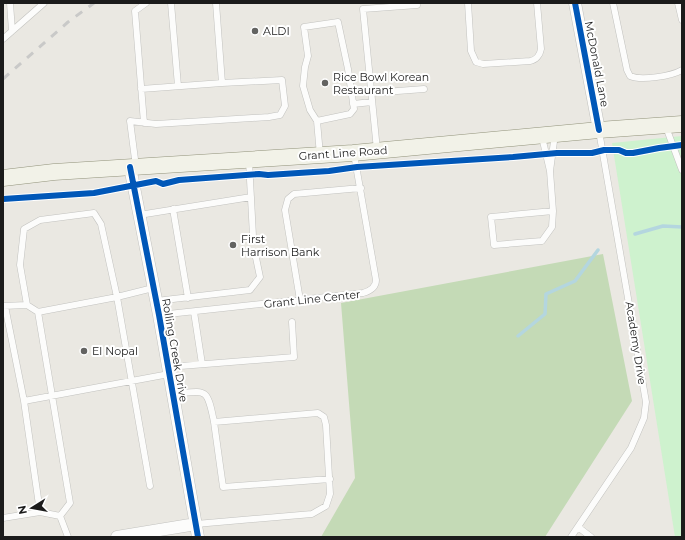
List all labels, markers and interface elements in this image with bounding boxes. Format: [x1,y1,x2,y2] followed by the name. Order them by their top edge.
[582,20,612,108] street label: McDonald Lane
[263,24,290,38] place label: ALDI
[250,26,260,36] marker: ALDI
[333,70,429,97] place label: Rice Bowl Korean Restaurant
[320,78,330,88] marker: Rice Bowl Korean Restaurant
[298,143,388,163] street label: Grant Line Road
[241,232,320,259] place label: First Harrison Bank
[228,240,238,250] marker: First Harrison Bank
[263,287,361,311] street label: Grant Line Center
[159,297,191,403] street label: Rolling Creek Drive
[623,301,650,386] street label: Academy Drive
[92,344,138,358] place label: El Nopal
[79,346,89,356] marker: El Nopal
[12,488,52,528] north arrow
[14,504,30,516] text: N

